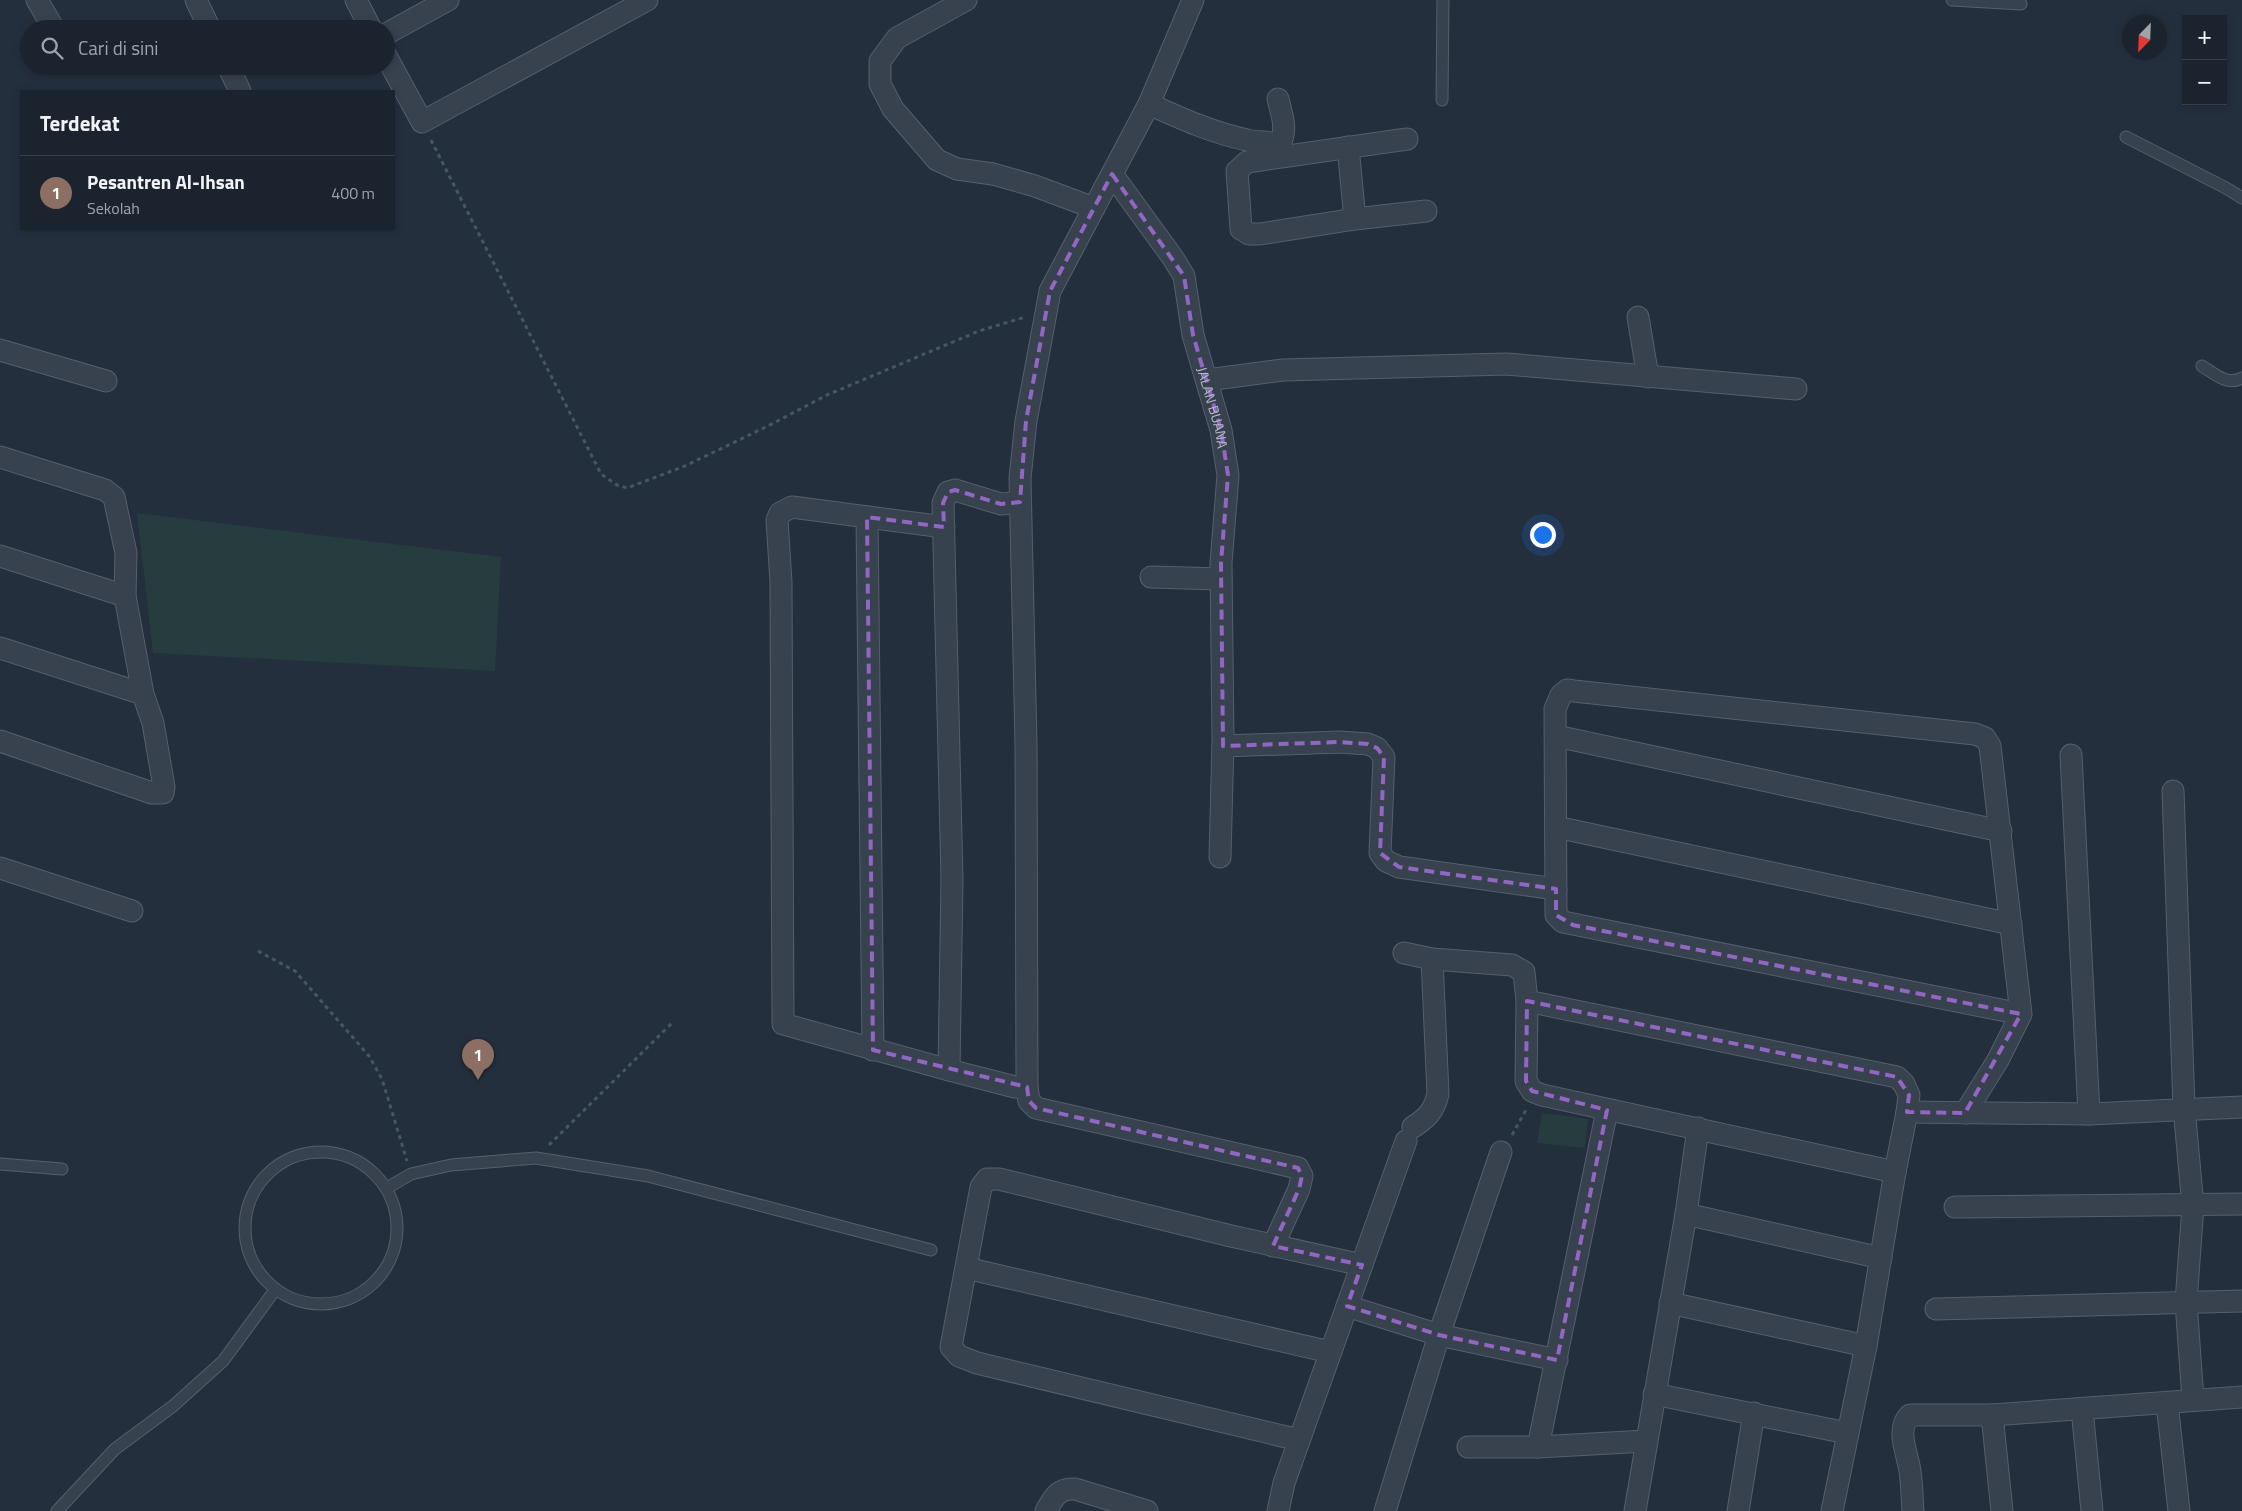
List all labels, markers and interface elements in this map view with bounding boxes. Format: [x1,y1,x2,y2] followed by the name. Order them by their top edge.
[2122,15,2167,60] north arrow
[2182,15,2227,105] map controls
[2182,15,2227,60] button: +
[20,20,395,75] search box
[78,33,159,62] text: Cari di sini
[38,34,66,62] icon: search
[2182,60,2227,105] button: −
[40,107,120,139] text: Terdekat
[87,167,245,196] text: Pesantren Al-Ihsan
[52,181,60,205] text: 1
[331,181,375,205] text: 400 m
[87,196,140,220] text: Sekolah
[1192,364,1234,450] street label: JALAN BUANA
[1530,522,1556,548] your location
[462,1039,494,1080] pin: 1

